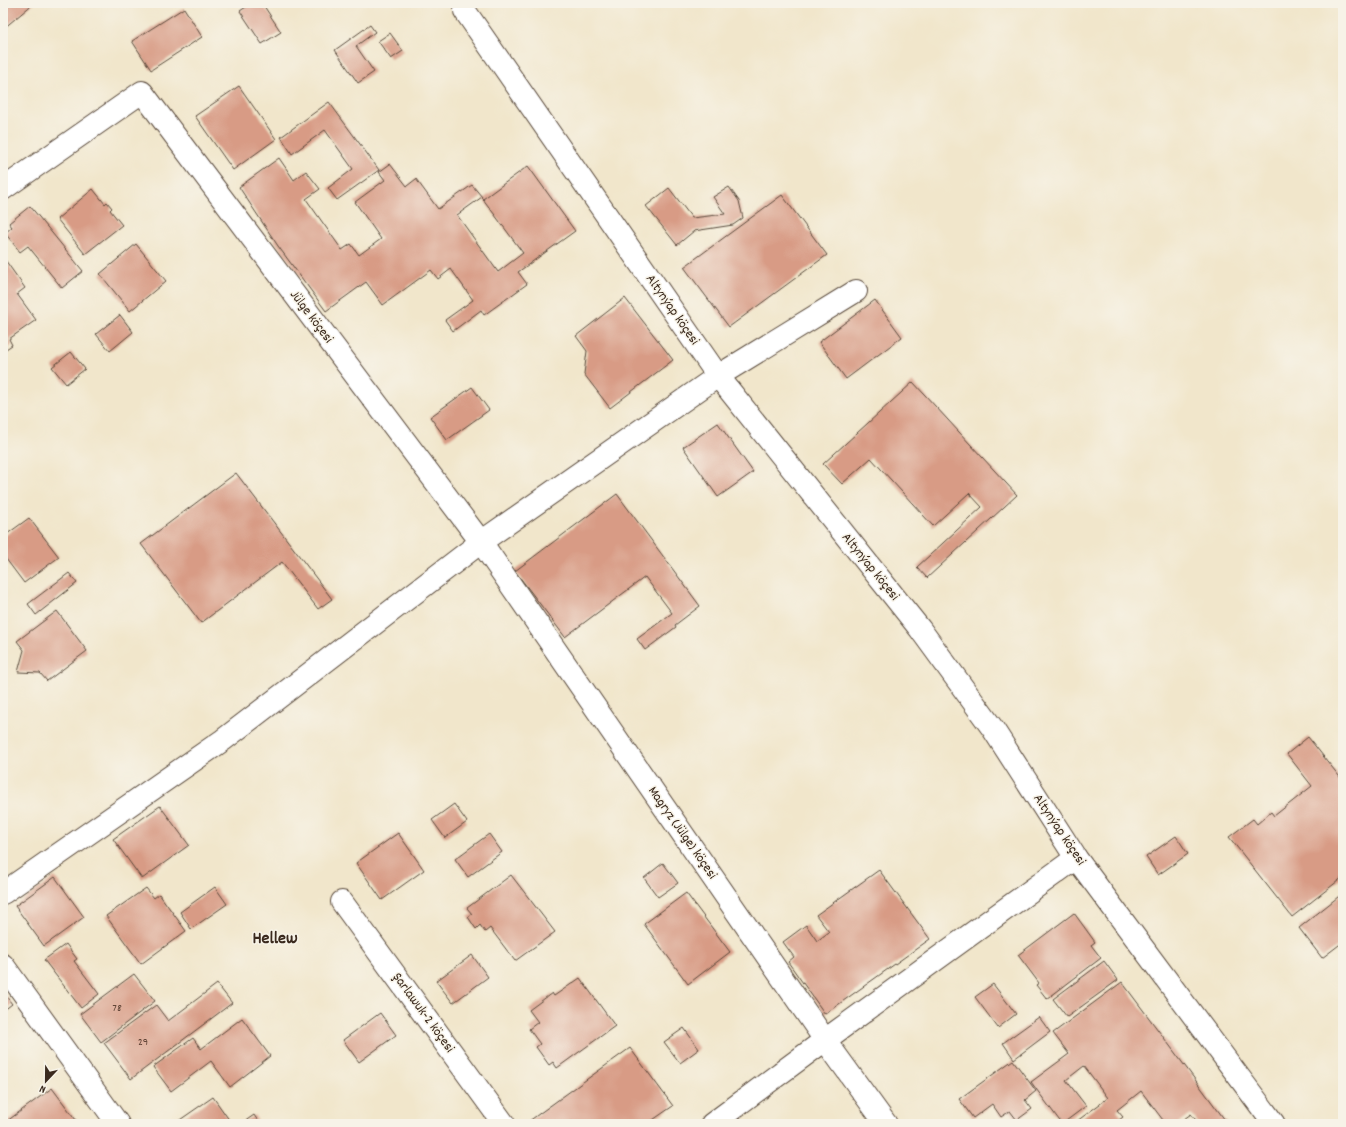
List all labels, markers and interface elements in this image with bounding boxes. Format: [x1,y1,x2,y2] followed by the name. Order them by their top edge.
[640,271,704,350] street label: Altynýap köçesi
[284,286,338,348] street label: Jülge köçesi
[836,529,904,606] street label: Altynýap köçesi
[642,782,722,884] street label: Magryz (Jülge) köçesi
[1028,790,1091,870] street label: Altynýap köçesi
[252,927,298,952] district label: Hellew
[387,969,459,1057] street label: Şarlawuk-2 köçesi
[112,1000,122,1017] house number: 78
[138,1034,148,1051] house number: 29
[26,1061,66,1101] north arrow
[37,1080,49,1097] text: N

